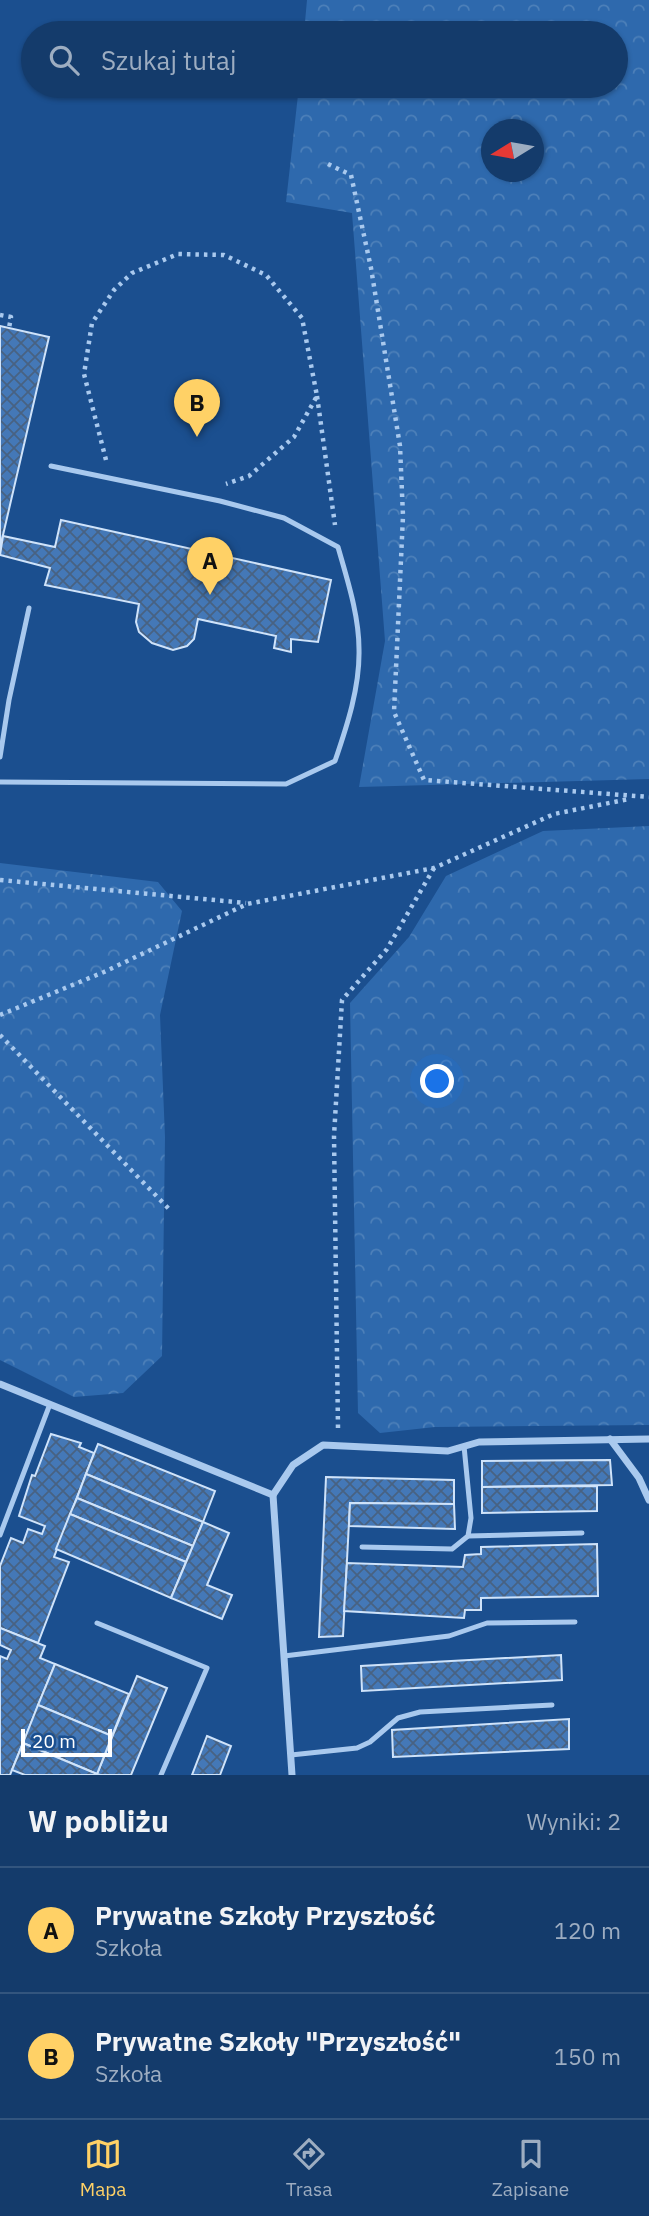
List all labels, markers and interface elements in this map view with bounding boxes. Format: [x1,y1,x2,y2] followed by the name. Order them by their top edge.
[21,21,628,98] search box
[45,41,83,79] icon: search
[101,43,236,77] text: Szukaj tutaj
[481,119,544,182] north arrow
[174,379,220,437] pin: B
[187,537,233,595] pin: A
[420,1064,454,1098] your location
[21,1726,112,1758] scale bar
[32,1729,76,1753] text: 20 m
[28,1801,169,1840] text: W pobliżu
[526,1806,621,1836] text: Wyniki: 2
[95,1898,436,1932] text: Prywatne Szkoły Przyszłość
[43,1915,59,1945] text: A
[554,1915,621,1945] text: 120 m
[95,1932,162,1962] text: Szkoła
[95,2024,461,2058] text: Prywatne Szkoły "Przyszłość"
[43,2041,59,2071] text: B
[554,2041,621,2071] text: 150 m
[95,2058,162,2088] text: Szkoła
[80,2135,126,2201] tab: Mapa
[286,2135,332,2201] tab: Trasa
[492,2135,569,2201] tab: Zapisane

